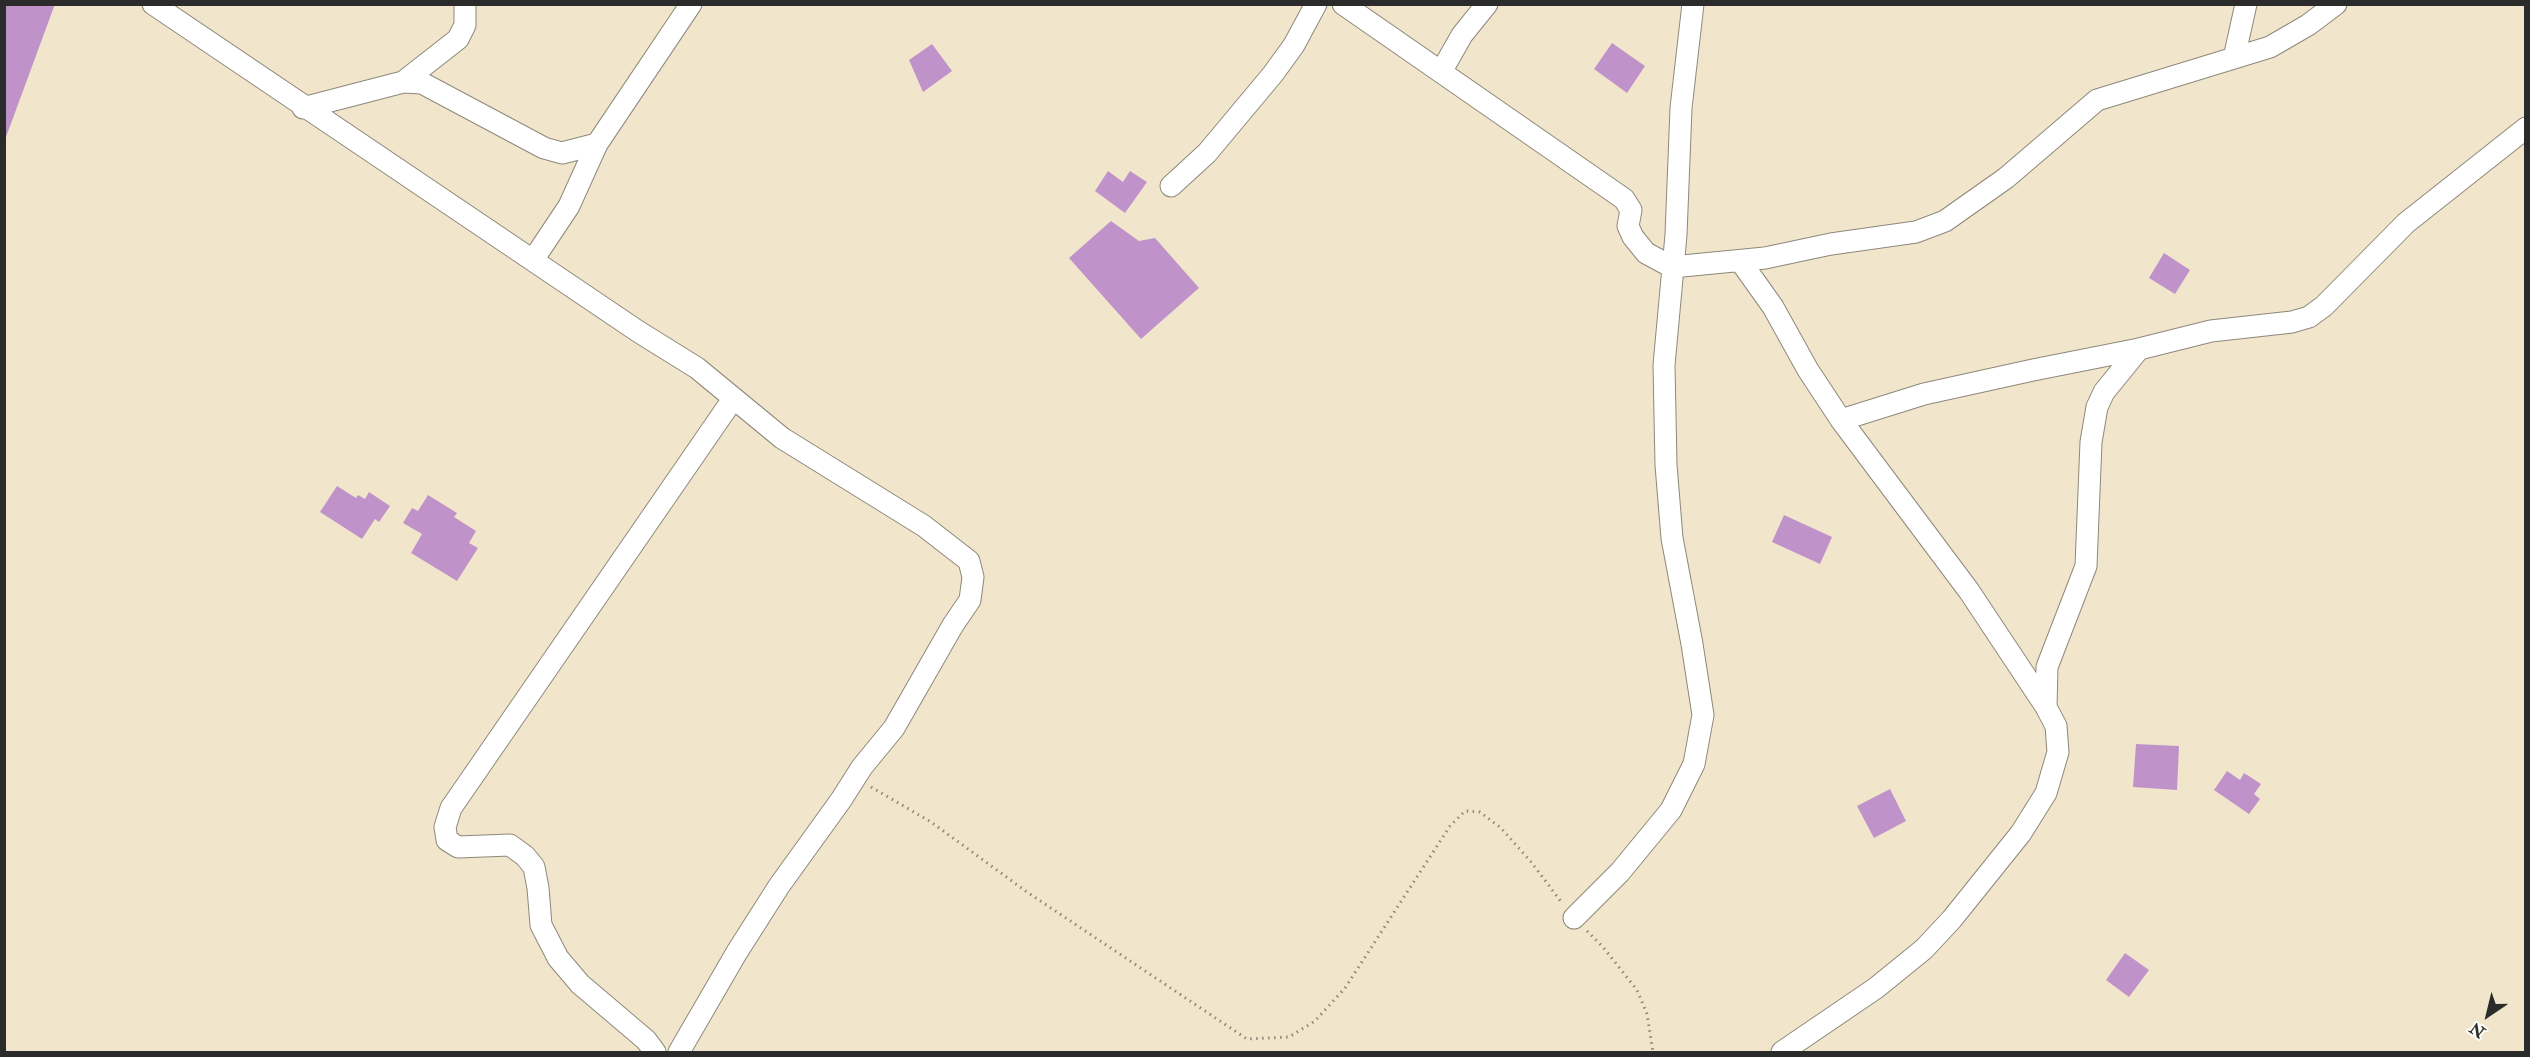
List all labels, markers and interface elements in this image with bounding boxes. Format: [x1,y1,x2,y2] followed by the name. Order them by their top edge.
[2458,985,2518,1045] north arrow
[2466,1017,2489,1042] text: N

